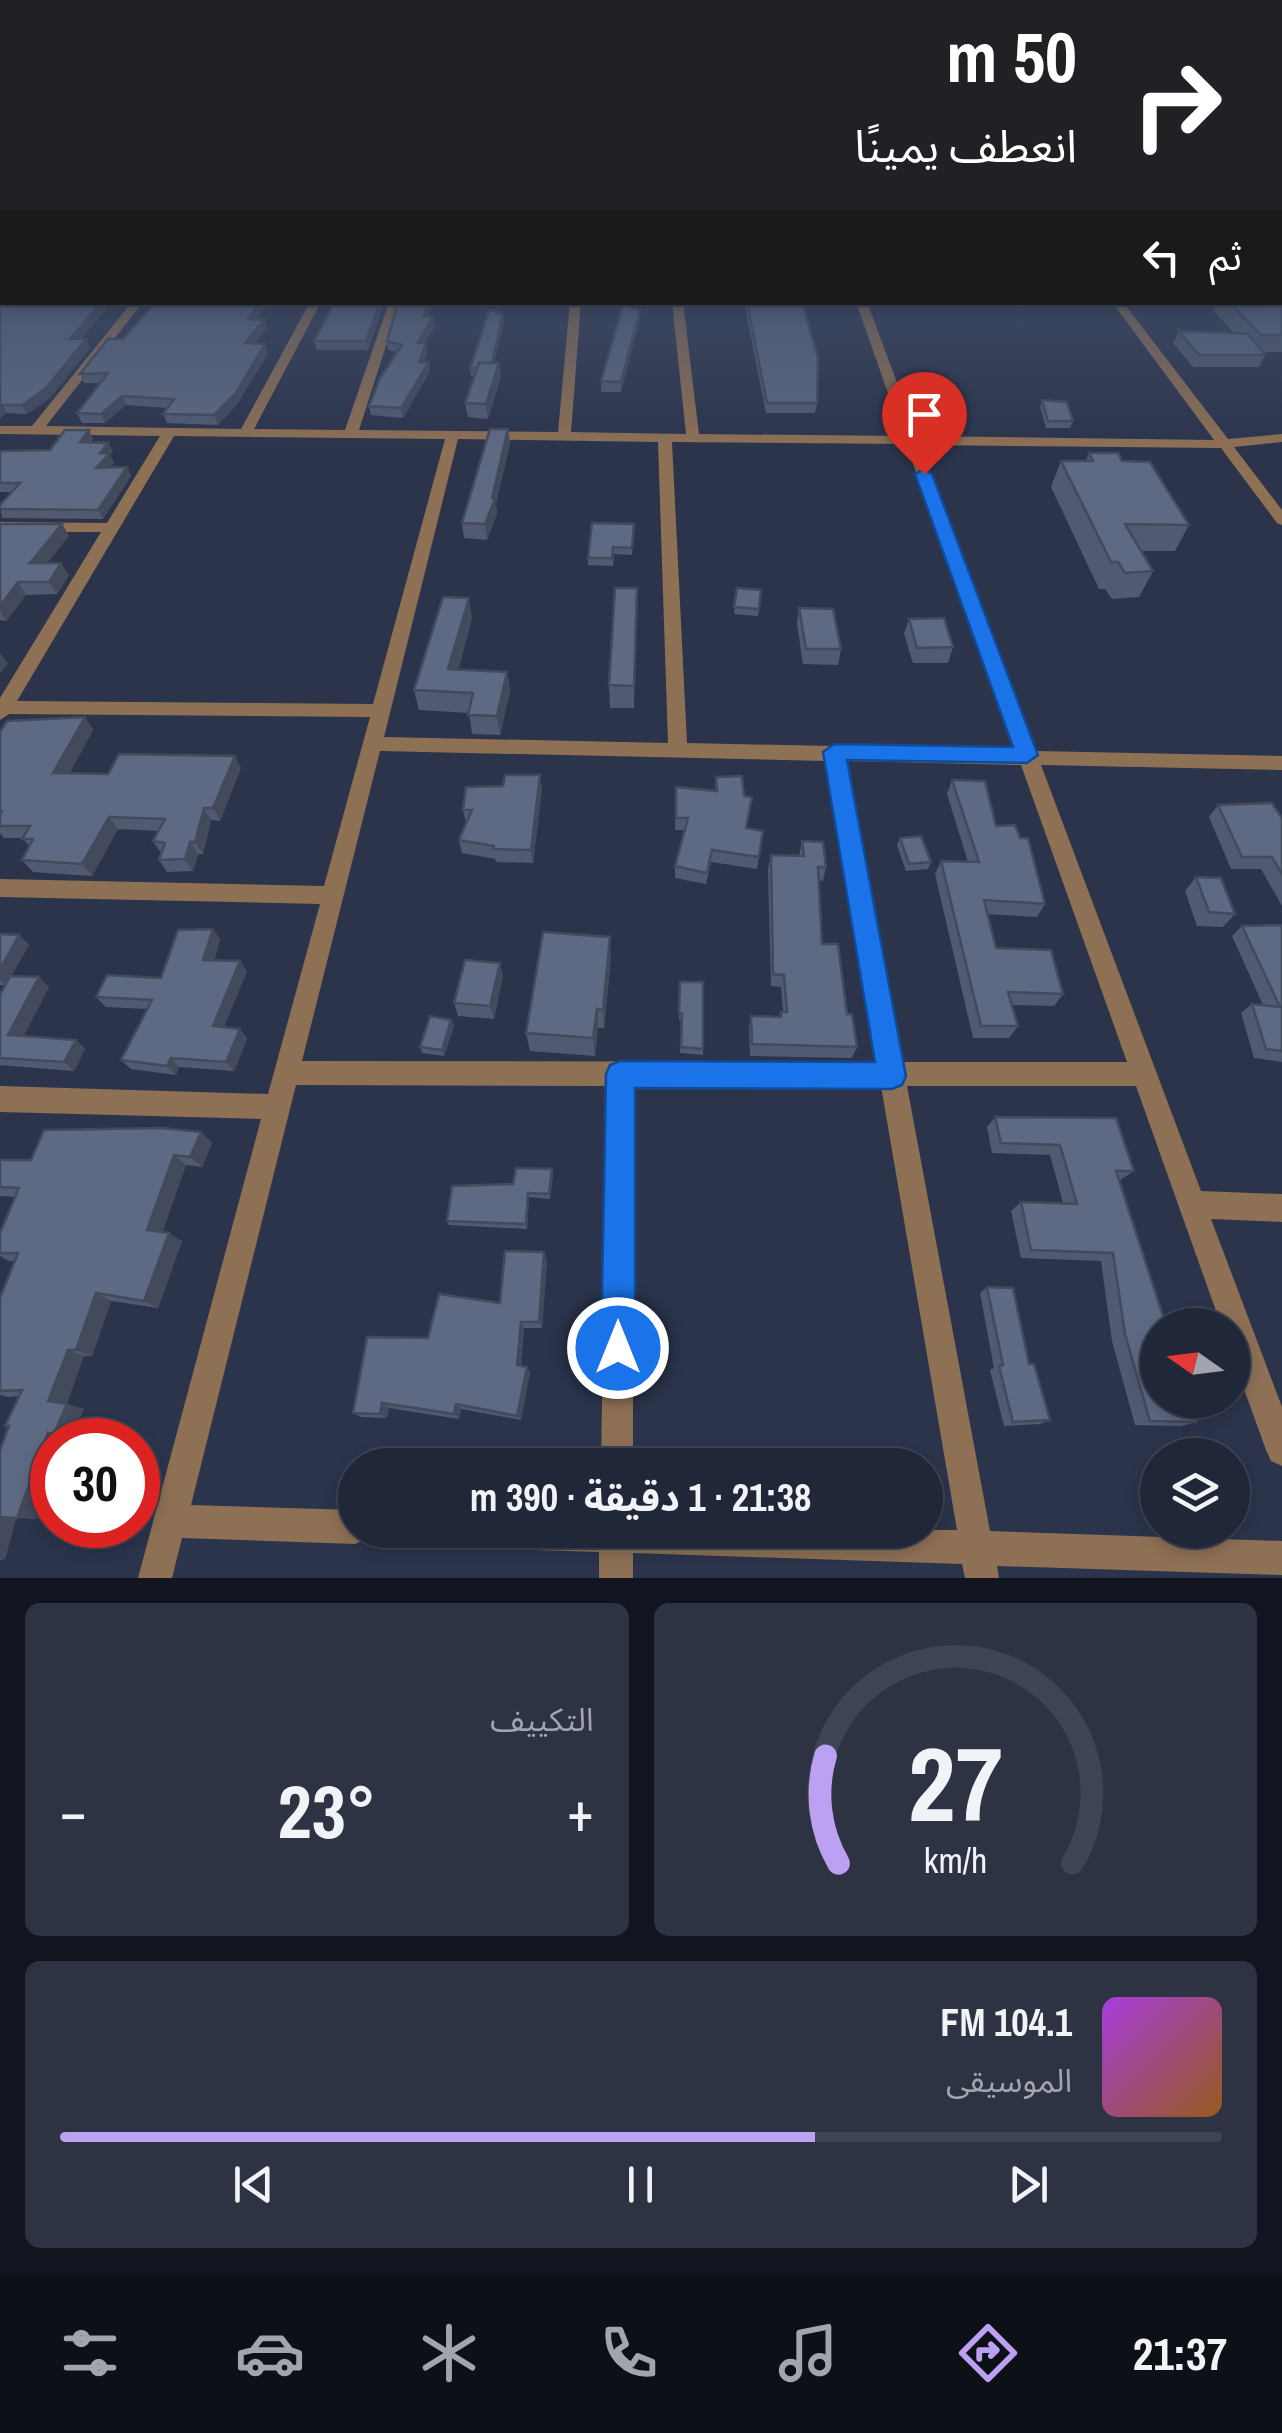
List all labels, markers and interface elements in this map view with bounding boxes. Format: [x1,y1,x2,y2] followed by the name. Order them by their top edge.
[946,10,1077,104] text: 50 m
[1112,40,1242,170] icon: right
[854,115,1077,176] text: انعطف يمينًا
[1134,230,1189,285] icon: left
[1209,231,1242,282] text: ثم
[882,372,967,475] pin
[897,387,952,442] icon: arrive
[566,1296,670,1400] position arrow
[1140,1308,1250,1418] north arrow
[1140,1308,1250,1548] map controls
[30,1418,160,1548] speed limit sign: 30
[1140,1438,1250,1548] button: layers
[470,1472,811,1523] text: 21:38 · 1 دقيقة · 390 m
[490,1698,594,1741] text: التكييف
[908,1713,1003,1853] text: 27
[278,1760,376,1861] text: 23°
[60,1774,86,1848] text: −
[567,1774,594,1848] text: +
[923,1836,987,1884] text: km/h
[940,1997,1072,2048] text: 104.1 FM
[946,2059,1072,2102] text: الموسيقى
[226,2157,281,2212] icon: previous
[613,2157,668,2212] icon: pause
[1001,2157,1056,2212] icon: next
[55,2318,125,2388] icon: filters
[235,2318,305,2388] icon: car
[414,2318,484,2388] icon: climate
[594,2318,664,2388] icon: phone
[773,2318,843,2388] icon: music
[953,2318,1023,2388] icon: directions
[1133,2323,1227,2384] text: 21:37

